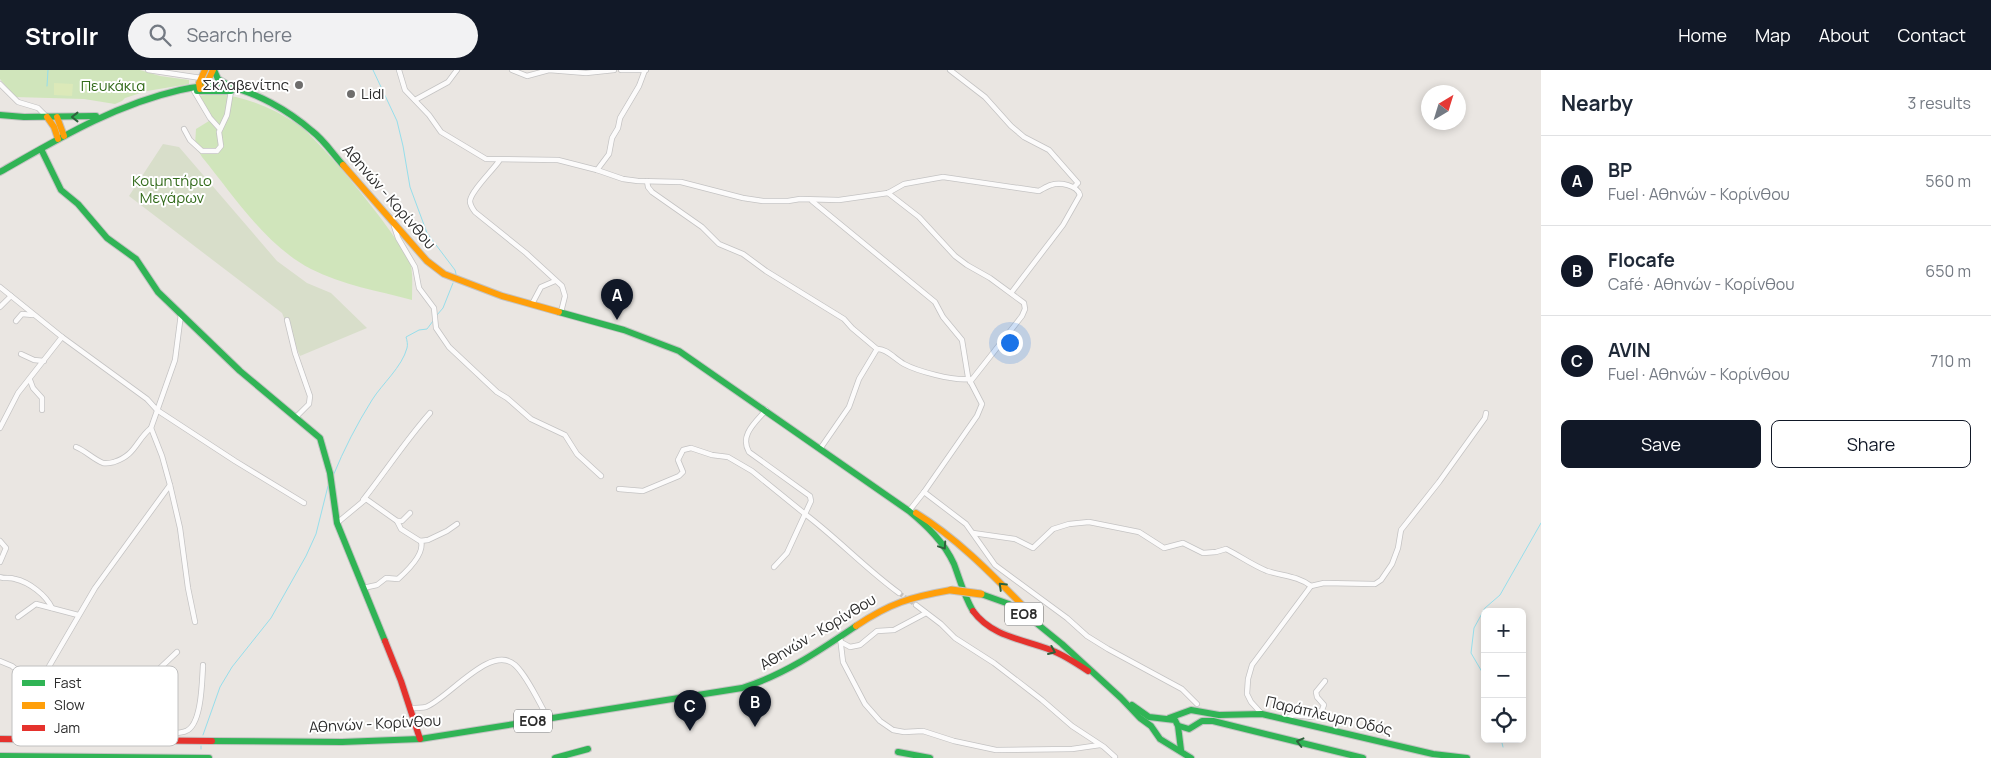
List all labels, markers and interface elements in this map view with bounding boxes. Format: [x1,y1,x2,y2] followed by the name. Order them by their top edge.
[128,13,478,58] search box
[25,19,98,52] text: Strollr
[146,21,174,49] icon: search
[186,22,292,48] text: Search here
[1678,23,1727,47] text: Home
[1755,23,1791,47] text: Map
[1819,23,1869,47] text: About
[1897,23,1966,47] text: Contact
[202,74,289,95] place label: Σκλαβενίτης
[81,75,145,96] park label: Πευκάκια
[293,79,305,91] marker: Σκλαβενίτης
[361,83,385,104] place label: Lidl
[1421,85,1466,130] north arrow
[345,88,357,100] marker: Lidl
[1561,89,1633,117] text: Nearby
[1908,92,1971,114] text: 3 results
[70,112,78,122] one-way arrow
[338,140,441,254] street label: Αθηνών - Κορίνθου
[1608,157,1632,183] text: BP
[132,170,212,208] park label: Κοιμητήριο Μεγάρων
[1572,170,1582,192] text: A
[1925,170,1971,192] text: 560 m
[1608,183,1790,205] text: Fuel · Αθηνών - Κορίνθου
[1608,247,1675,273] text: Flocafe
[1572,260,1582,282] text: B
[1925,260,1971,282] text: 650 m
[1608,273,1795,295] text: Café · Αθηνών - Κορίνθου
[601,279,633,320] pin: A
[997,330,1023,356] your location
[1608,337,1651,363] text: AVIN
[1571,350,1583,372] text: C
[1930,350,1971,372] text: 710 m
[1608,363,1790,385] text: Fuel · Αθηνών - Κορίνθου
[1561,420,1761,468] button: Save
[1771,420,1971,468] button: Share
[937,540,946,550] one-way arrow
[998,582,1007,591] one-way arrow
[756,588,880,675] street label: Αθηνών - Κορίνθου
[1005,602,1043,626] road number: ΕΟ8
[1481,608,1526,743] map controls
[1481,608,1526,653] button: +
[1047,645,1056,655] one-way arrow
[1481,653,1526,698] button: −
[12,666,178,746] legend
[54,673,82,692] text: Fast
[739,686,771,727] pin: B
[674,690,706,731] pin: C
[1264,691,1395,740] street label: Παράπλευρη Οδός
[54,695,85,714] text: Slow
[1481,698,1526,743] button: locate
[308,710,442,737] street label: Αθηνών - Κορίνθου
[514,710,552,732] road number: ΕΟ8
[54,718,80,737] text: Jam
[1296,737,1304,748] one-way arrow

